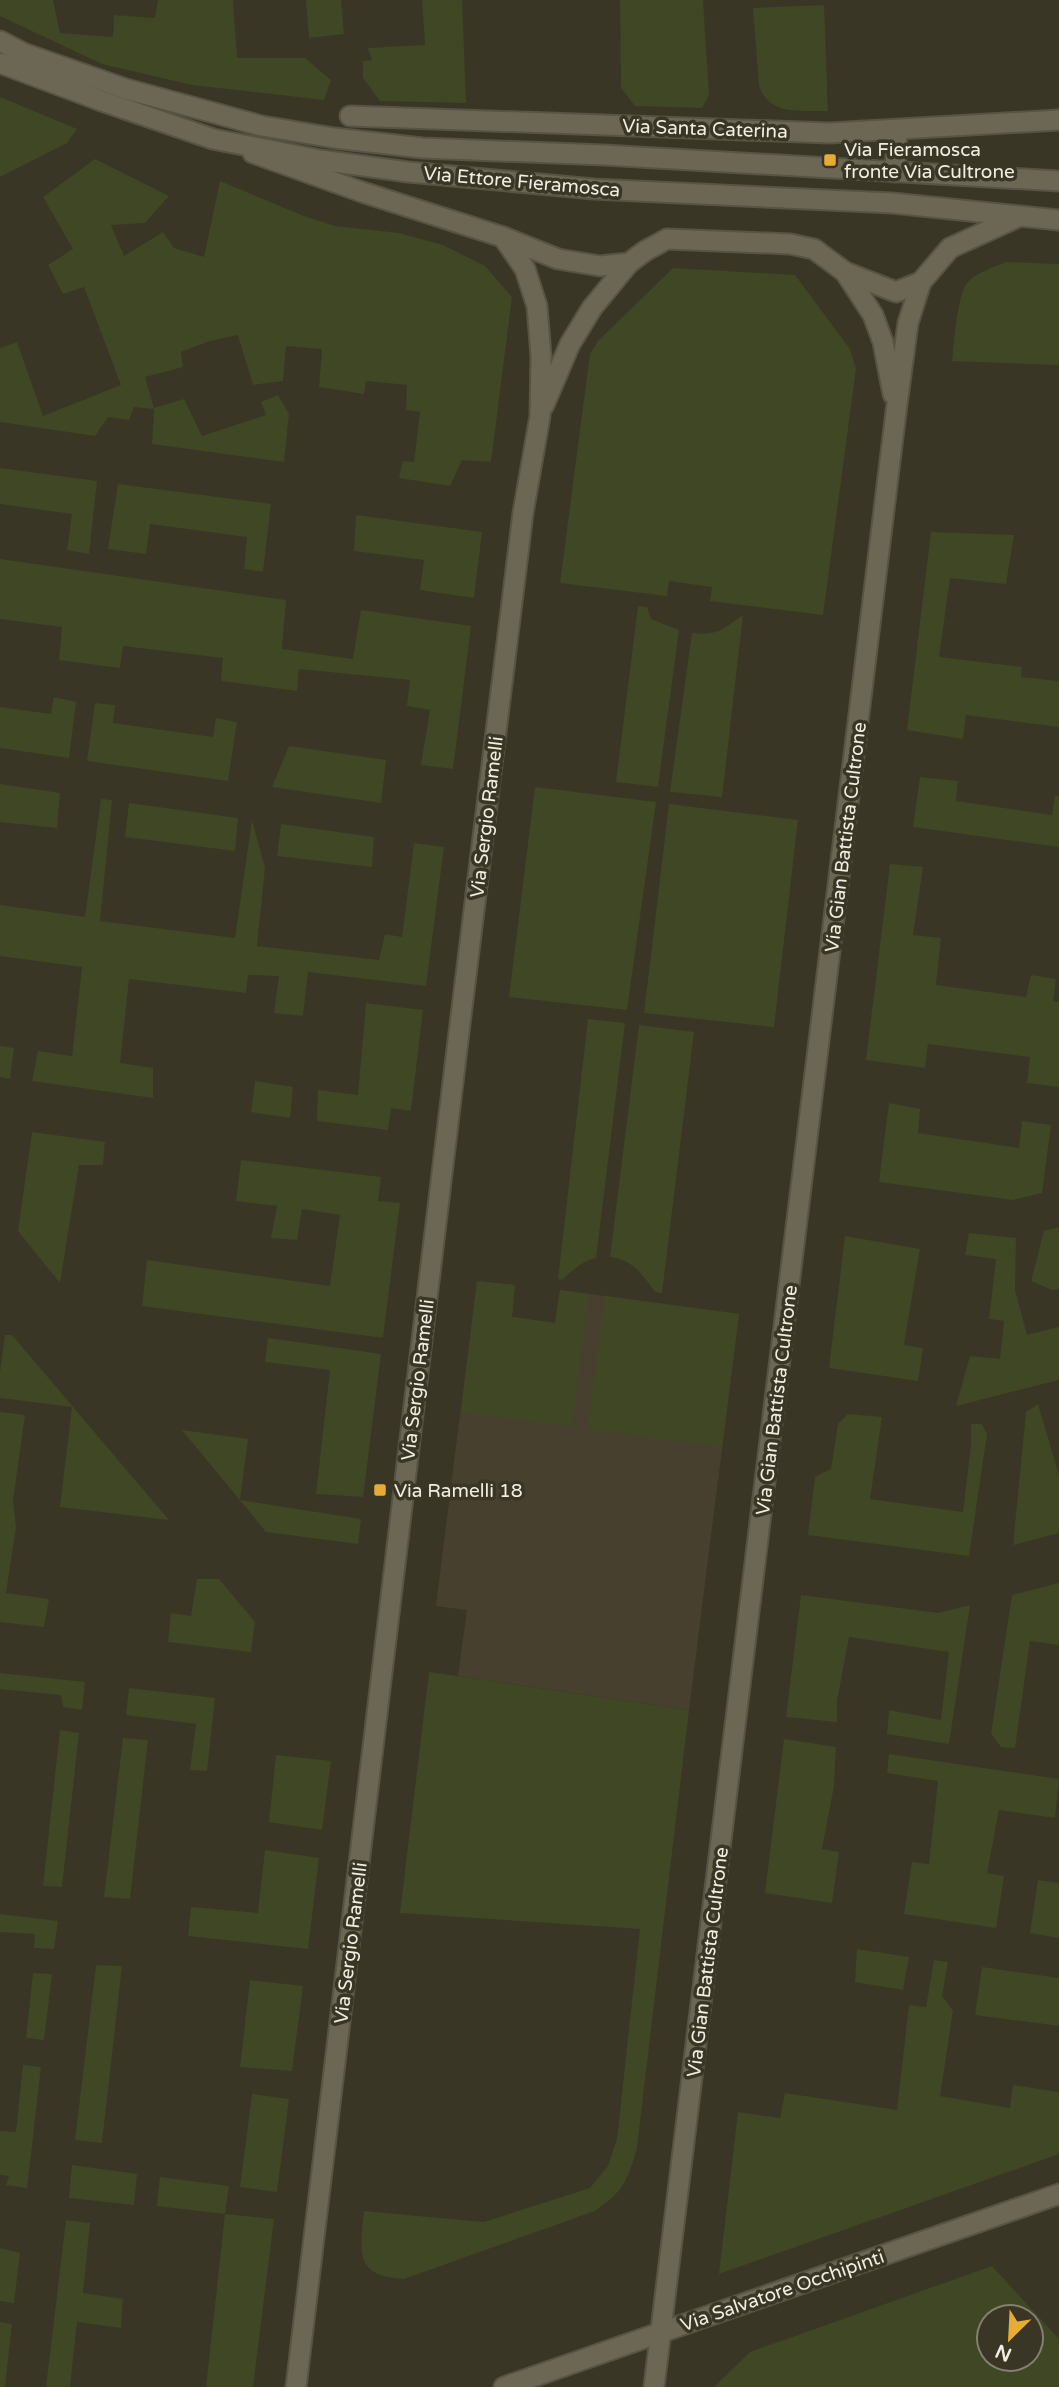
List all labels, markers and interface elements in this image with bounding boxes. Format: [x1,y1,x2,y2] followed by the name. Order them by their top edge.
[622,115,788,143] street label: Via Santa Caterina
[844,139,1015,183] place label: Via Fieramosca fronte Via Cultrone
[822,152,838,168] marker: Via Fieramosca fronte Via Cultrone
[423,162,621,202] street label: Via Ettore Fieramosca
[821,721,871,954] street label: Via Gian Battista Cultrone
[466,735,508,899] street label: Via Sergio Ramelli
[752,1284,802,1517] street label: Via Gian Battista Cultrone
[397,1298,439,1462] street label: Via Sergio Ramelli
[394,1480,523,1502] place label: Via Ramelli 18
[372,1482,388,1498] marker: Via Ramelli 18
[683,1846,733,2079] street label: Via Gian Battista Cultrone
[330,1861,372,2025] street label: Via Sergio Ramelli
[678,2246,887,2336] street label: Via Salvatore Occhipinti
[975,2303,1045,2373] north arrow
[992,2339,1015,2366] text: N

